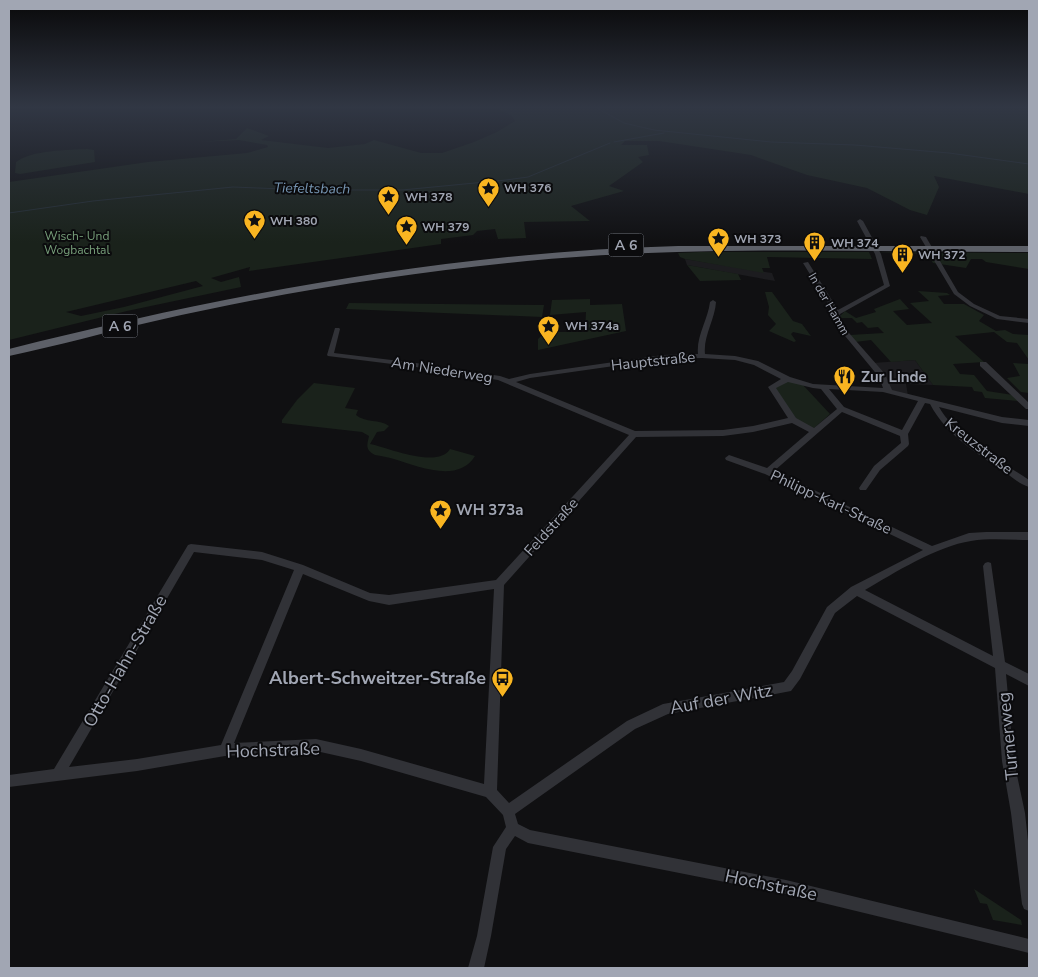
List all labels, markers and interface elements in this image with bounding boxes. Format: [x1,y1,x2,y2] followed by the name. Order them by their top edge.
[476,176,500,207] place icon: WH 376
[273,178,351,199] water label: Tiefeltsbach
[504,180,551,196] place label: WH 376
[377,185,401,216] place icon: WH 378
[405,189,452,205] place label: WH 378
[242,209,266,240] place icon: WH 380
[270,213,317,229] place label: WH 380
[394,215,418,246] place icon: WH 379
[422,219,469,235] place label: WH 379
[706,227,730,258] place icon: WH 373
[44,228,110,258] park label: Wisch- Und Wogbachtal
[734,231,781,247] place label: WH 373
[803,231,827,262] building icon: WH 374
[608,234,644,256] road number: A 6
[831,235,878,251] place label: WH 374
[890,243,914,274] building icon: WH 372
[918,247,965,263] place label: WH 372
[805,270,853,338] street label: In der Hamm
[102,314,138,338] road number: A 6
[537,314,561,345] place icon: WH 374a
[565,318,619,334] place label: WH 374a
[610,347,696,375] street label: Hauptstraße
[390,352,494,388] street label: Am Niederweg
[833,365,857,396] restaurant icon: Zur Linde
[861,367,927,387] place label: Zur Linde
[941,413,1017,479] street label: Kreuzstraße
[767,465,895,539] street label: Philipp-Karl-Straße
[520,494,582,560] street label: Feldstraße
[428,498,452,529] place icon: WH 373a
[456,500,524,520] place label: WH 373a
[77,591,173,731] street label: Otto-Hahn-Straße
[269,666,486,690] place label: Albert-Schweitzer-Straße
[490,666,514,697] bus stop icon: Albert-Schweitzer-Straße
[668,678,774,720] street label: Auf der Witz
[991,691,1025,781] street label: Turnerweg
[226,736,320,764] street label: Hochstraße
[723,864,819,906] street label: Hochstraße

